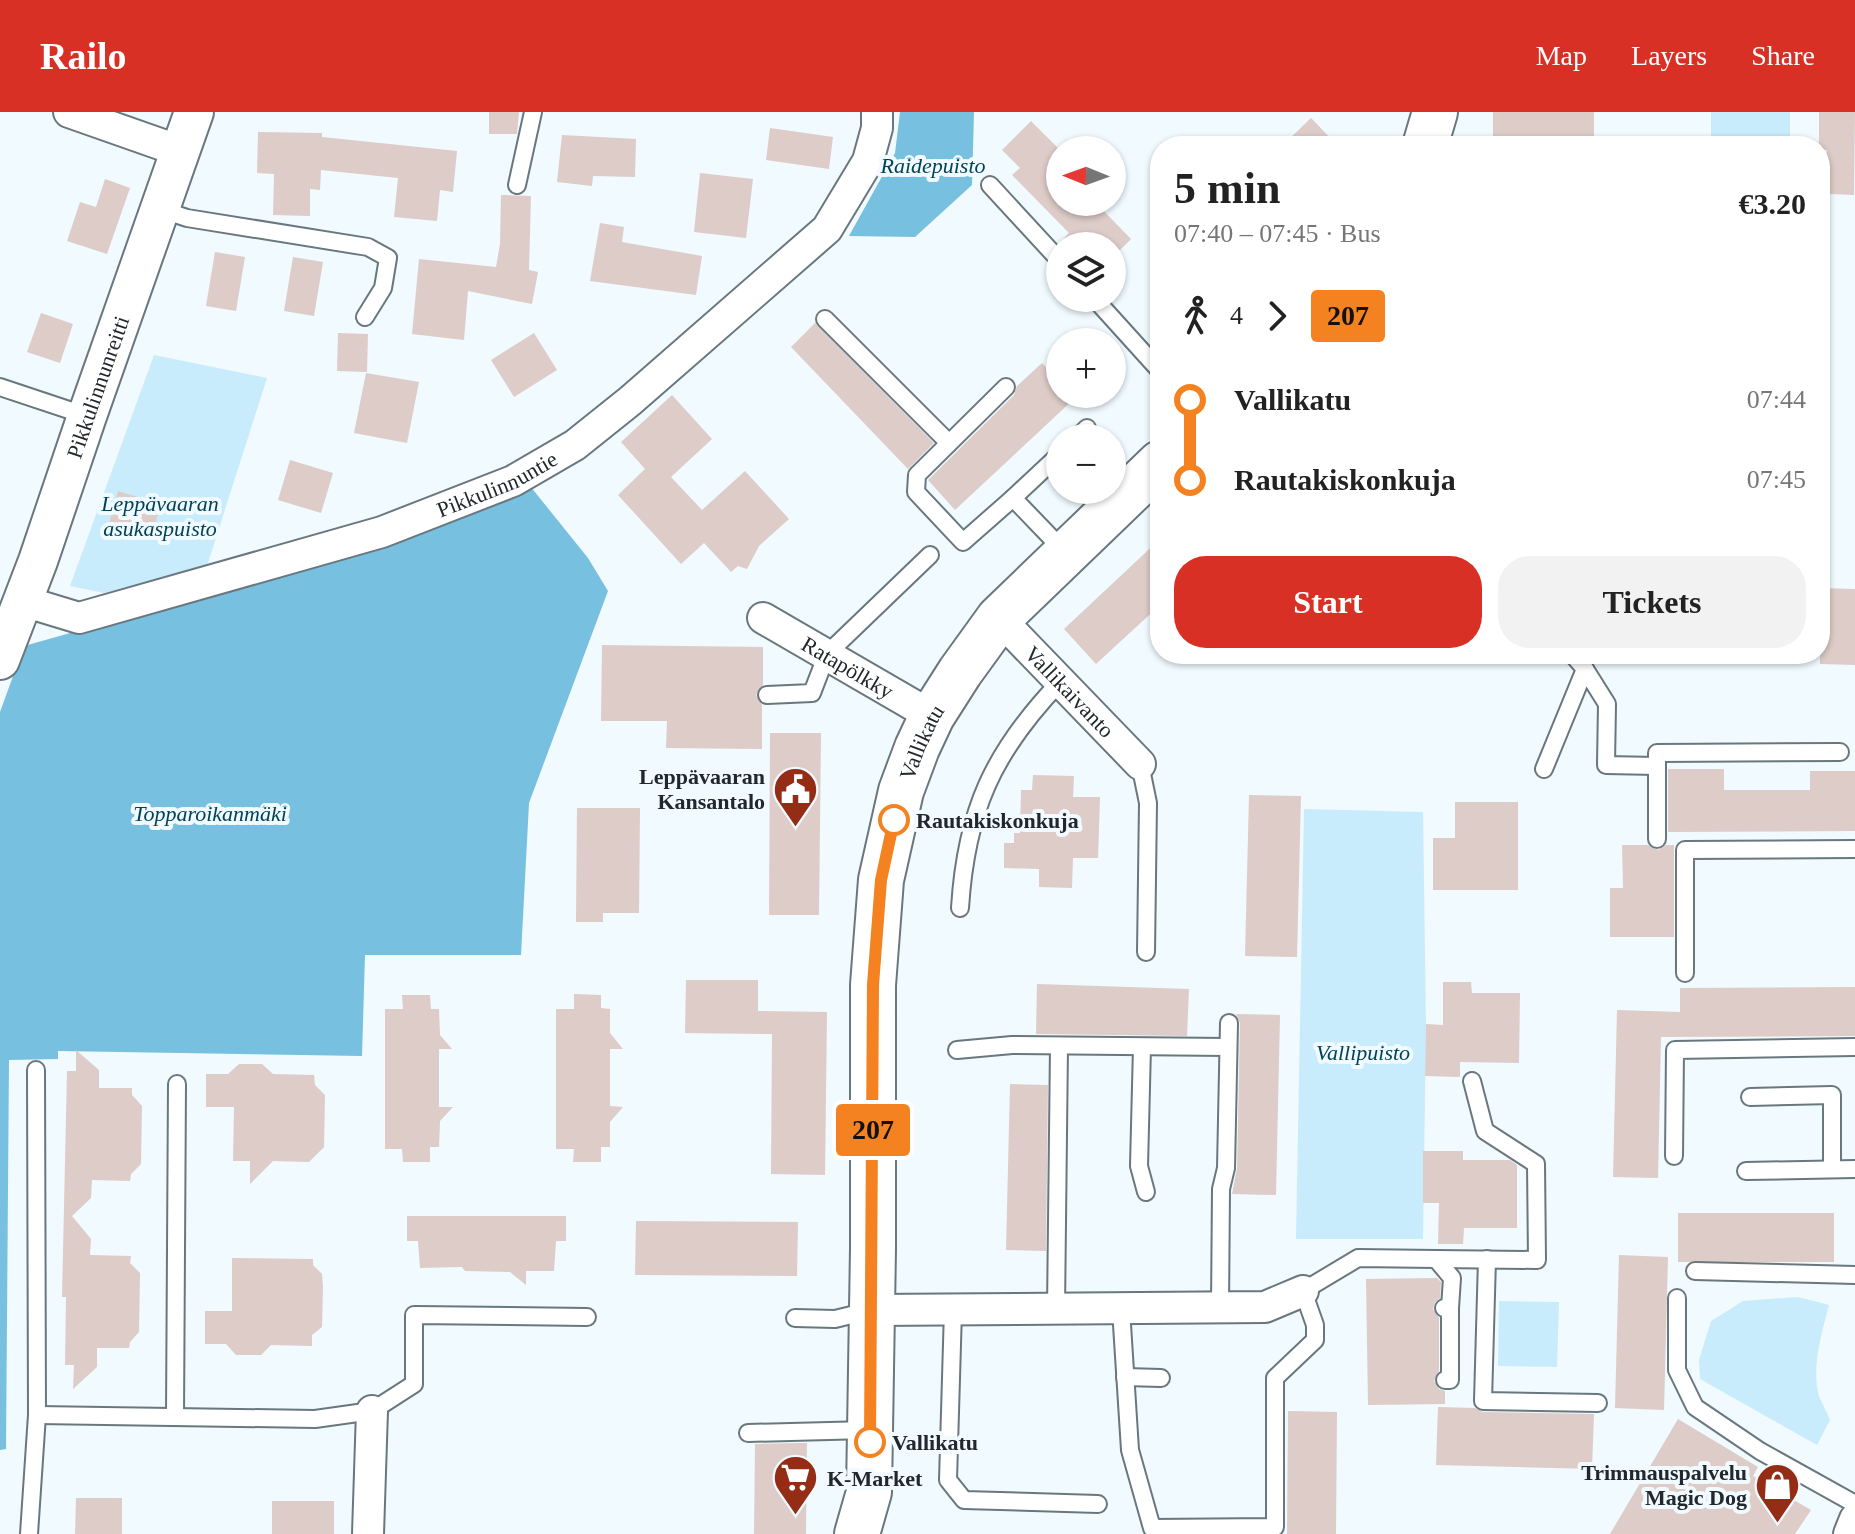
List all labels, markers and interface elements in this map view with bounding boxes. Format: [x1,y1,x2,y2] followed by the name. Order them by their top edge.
[40,35,127,77] text: Railo
[1536,40,1587,71] text: Map
[1631,40,1707,71] text: Layers
[1751,40,1815,71] text: Share
[1046,136,1126,216] north arrow
[1046,136,1126,504] map controls
[879,153,986,178] park label: Raidepuisto
[1174,164,1280,213] text: 5 min
[1739,187,1806,220] text: €3.20
[1174,219,1381,248] text: 07:40 – 07:45 · Bus
[1046,232,1126,312] button: layers
[1174,294,1218,338] icon: walk
[1255,294,1299,338] icon: forward
[1327,300,1369,331] text: 207
[1230,301,1243,330] text: 4
[61,312,134,461] street label: Pikkulinnunreitti
[1046,328,1126,408] button: +
[1234,383,1351,416] text: Vallikatu
[1747,385,1806,414] text: 07:44
[1046,424,1126,504] button: −
[433,446,561,522] street label: Pikkulinnuntie
[1234,463,1456,496] text: Rautakiskonkuja
[1747,465,1806,494] text: 07:45
[100,491,219,541] park label: Leppävaaran asukaspuisto
[1174,556,1482,648] button: Start
[1498,556,1806,648] button: Tickets
[798,631,898,703] street label: Ratapölkky
[1020,640,1120,742] street label: Vallikaivanto
[894,700,949,783] street label: Vallikatu
[639,764,765,814] place label: Leppävaaran Kansantalo
[772,765,820,828] public building icon: Leppävaaran Kansantalo
[133,801,287,826] park label: Topparoikanmäki
[879,805,909,835] marker: Rautakiskonkuja
[916,808,1079,833] place label: Rautakiskonkuja
[1316,1040,1410,1065] park label: Vallipuisto
[827,1104,919,1156] line badge: 207
[852,1114,894,1145] text: 207
[855,1427,885,1457] marker: Vallikatu
[892,1430,978,1455] place label: Vallikatu
[772,1454,820,1517] supermarket icon: K-Market
[1581,1460,1747,1510] place label: Trimmauspalvelu Magic Dog
[1754,1461,1802,1524] shop icon: Trimmauspalvelu Magic Dog
[827,1466,923,1491] place label: K-Market

